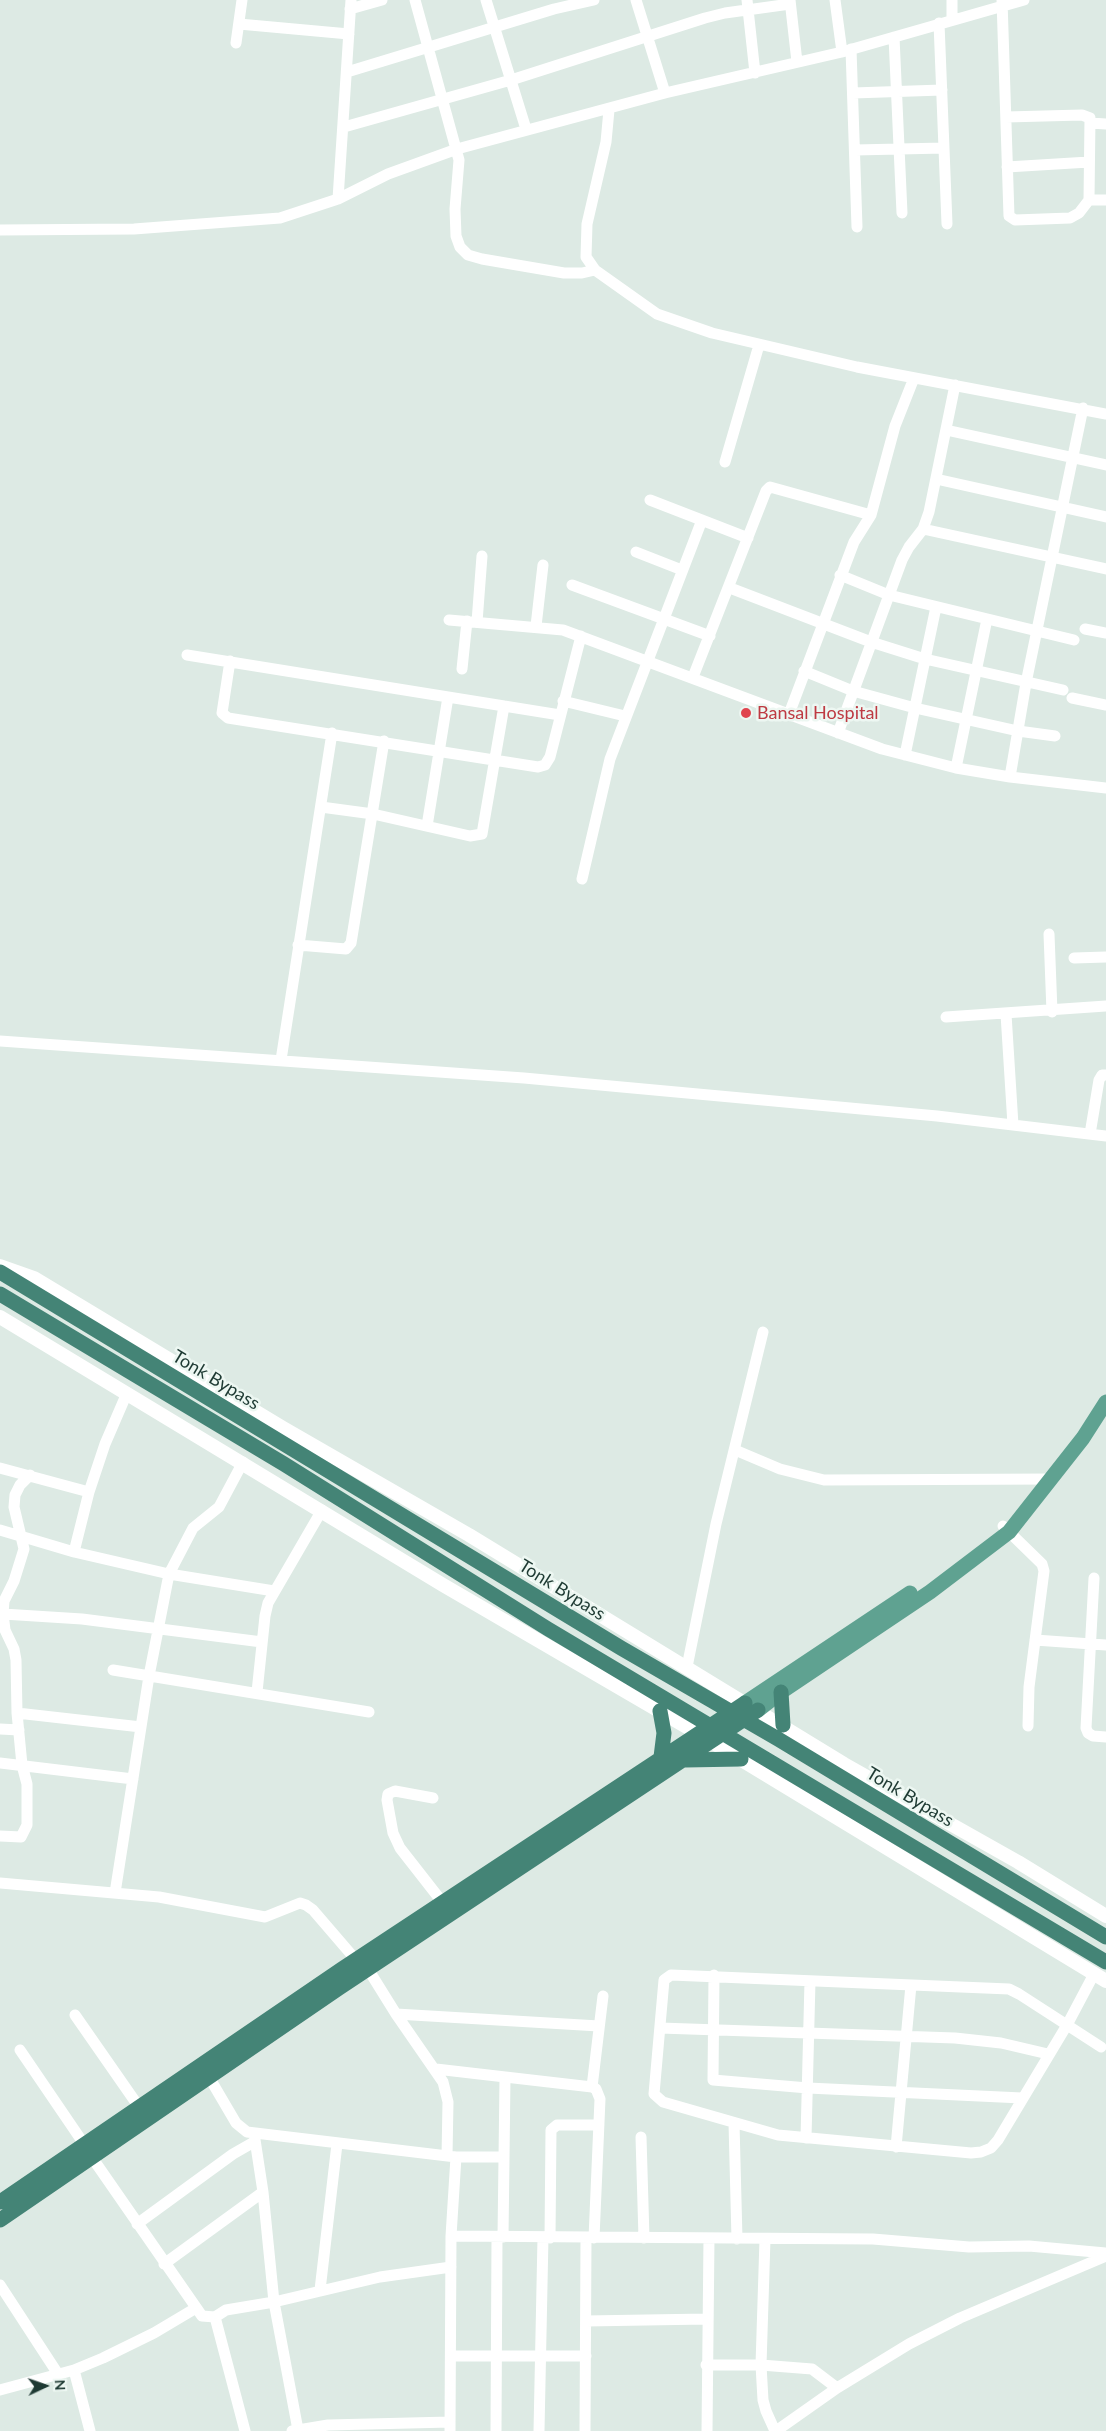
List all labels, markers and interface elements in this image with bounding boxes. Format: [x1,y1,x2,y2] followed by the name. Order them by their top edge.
[757,702,879,724] place label: Bansal Hospital
[739,706,753,720] marker: Bansal Hospital
[169,1346,263,1414] street label: Tonk Bypass
[515,1555,609,1625] street label: Tonk Bypass
[863,1763,957,1831] street label: Tonk Bypass
[20,2361,70,2411] north arrow
[52,2379,69,2391] text: N

